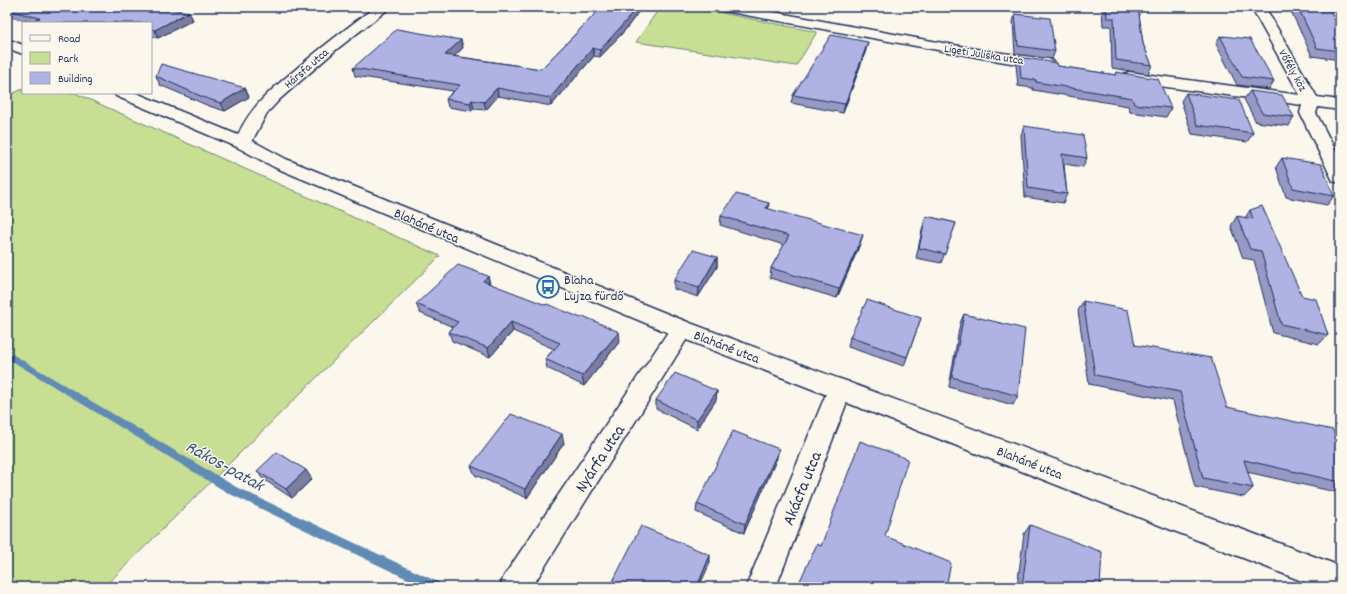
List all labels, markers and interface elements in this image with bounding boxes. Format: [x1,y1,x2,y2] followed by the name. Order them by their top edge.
[22,22,152,94] legend
[58,31,80,48] text: Road
[943,41,1025,70] street label: Ligeti Juliska utca
[281,45,333,93] street label: Hársfa utca
[1273,47,1310,95] street label: Vőfély köz
[58,51,79,68] text: Park
[58,71,93,88] text: Building
[391,204,462,250] street label: Blaháné utca
[564,271,624,307] place label: Blaha Lujza fürdő
[535,274,561,300] bus stop icon: Blaha Lujza fürdő
[690,326,762,370] street label: Blaháné utca
[571,420,633,498] street label: Nyárfa utca
[180,435,269,500] water label: Rákos-patak
[993,442,1065,486] street label: Blaháné utca
[778,448,830,530] street label: Akácfa utca

